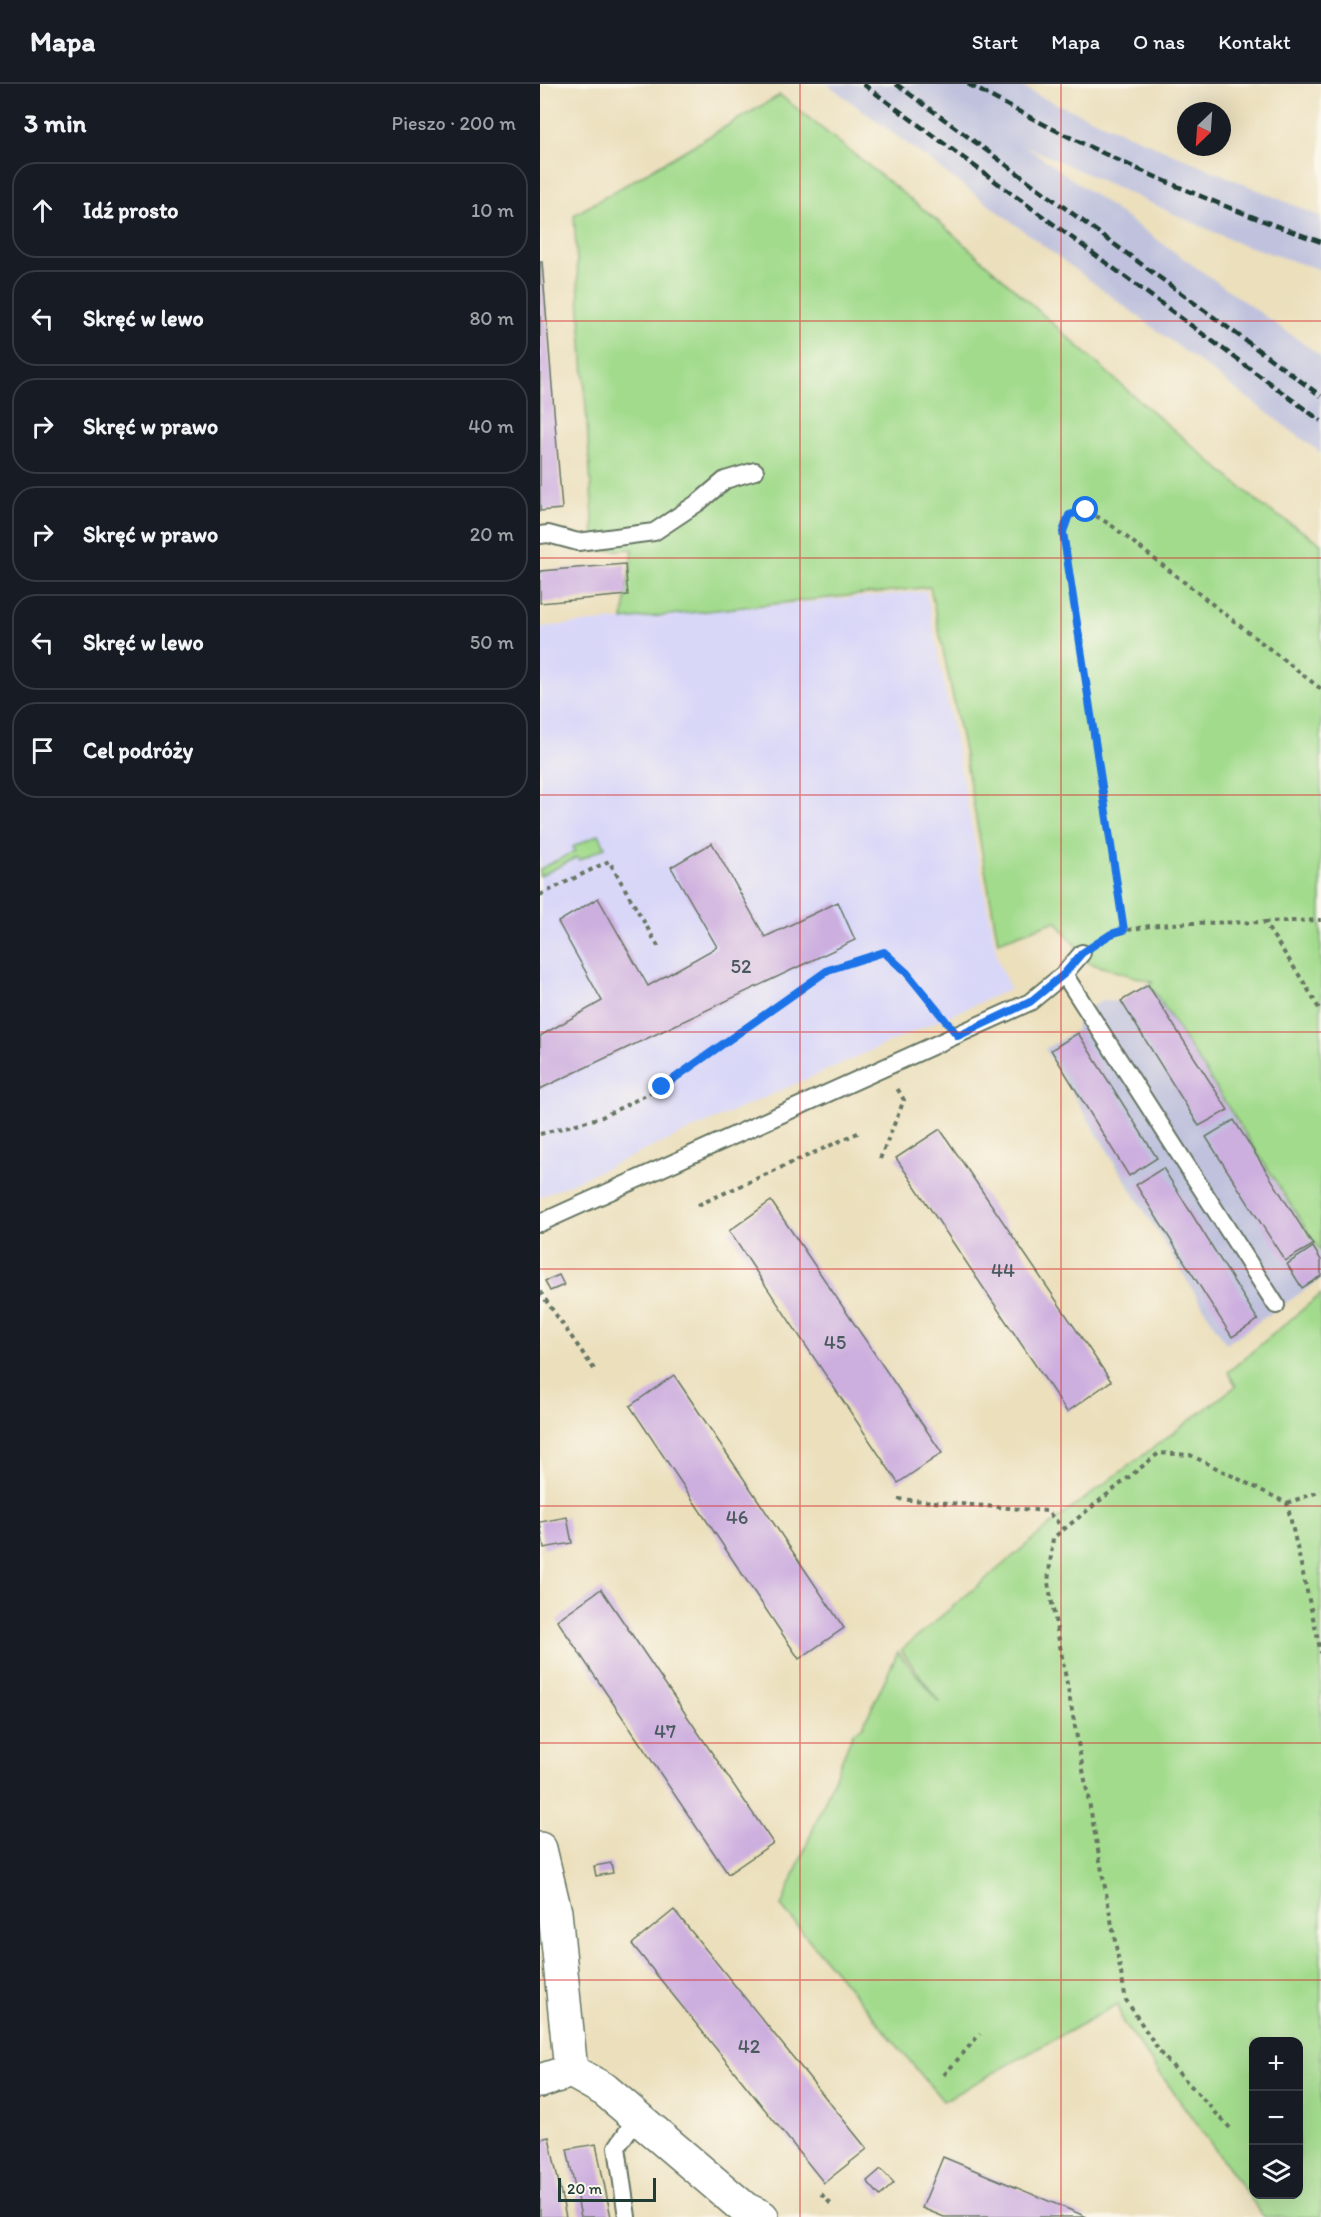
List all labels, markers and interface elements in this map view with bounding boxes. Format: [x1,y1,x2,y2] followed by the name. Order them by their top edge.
[30,24,95,58] text: Mapa
[972,29,1018,54] text: Start
[1051,29,1100,54] text: Mapa
[1133,29,1185,54] text: O nas
[1218,29,1291,54] text: Kontakt
[1177,102,1231,156] north arrow
[24,107,86,139] text: 3 min
[392,111,516,135] text: Pieszo · 200 m
[26,194,59,227] icon: ahead
[83,197,179,224] text: Idź prosto
[471,198,514,222] text: 10 m
[26,302,59,335] icon: left
[83,305,204,332] text: Skręć w lewo
[469,306,514,330] text: 80 m
[26,410,59,443] icon: right
[83,413,218,440] text: Skręć w prawo
[468,414,514,438] text: 40 m
[1072,496,1098,522] route start
[26,518,59,551] icon: right
[83,521,218,548] text: Skręć w prawo
[470,522,514,546] text: 20 m
[26,626,59,659] icon: left
[83,629,204,656] text: Skręć w lewo
[470,630,514,654] text: 50 m
[26,734,59,767] icon: arrive
[83,737,193,764] text: Cel podróży
[730,954,752,978] house number: 52
[648,1073,674,1099] route end
[991,1258,1015,1282] house number: 44
[824,1330,846,1354] house number: 45
[726,1505,748,1529] house number: 46
[654,1719,676,1743] house number: 47
[738,2034,761,2058] house number: 42
[1249,2037,1303,2199] map controls
[1249,2037,1303,2091] button: +
[1249,2091,1303,2145] button: −
[1249,2145,1303,2199] button: layers
[558,2175,656,2202] scale bar
[567,2179,602,2198] text: 20 m

